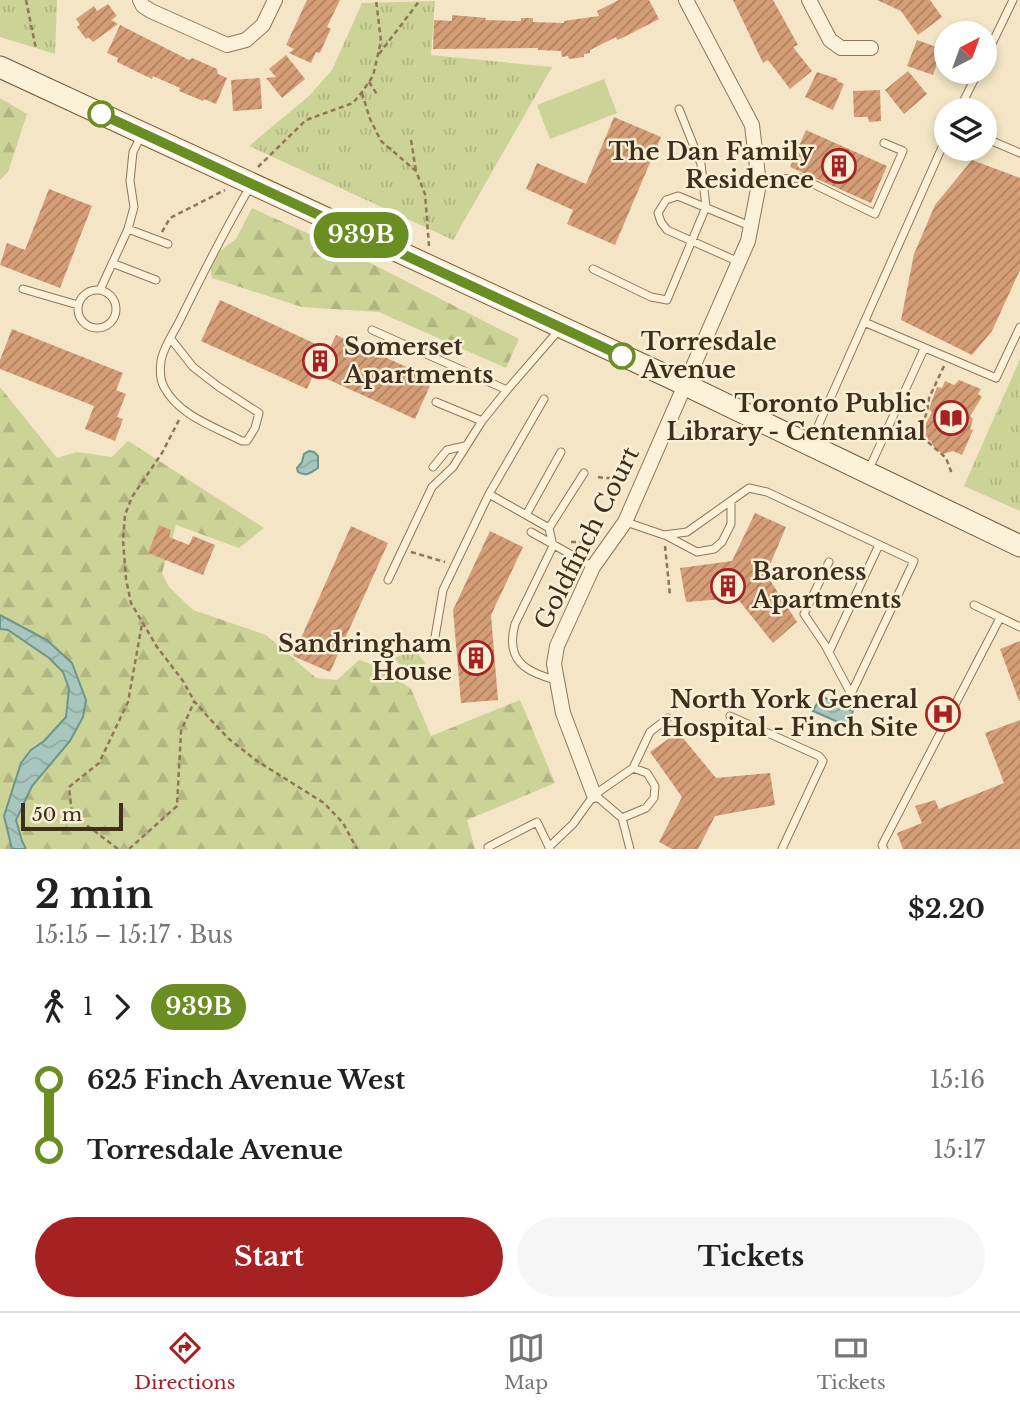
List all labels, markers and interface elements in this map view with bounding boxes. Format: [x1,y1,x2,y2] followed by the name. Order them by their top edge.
[934,21,998,84] north arrow
[934,21,997,161] map controls
[934,98,997,161] button: layers
[88,101,114,127] unlabelled marker
[608,137,814,194] place label: The Dan Family Residence
[820,147,858,185] building icon: The Dan Family Residence
[312,212,410,258] line badge: 939B
[328,220,394,249] text: 939B
[640,327,777,384] place label: Torresdale Avenue
[343,332,493,389] place label: Somerset Apartments
[301,342,339,380] building icon: Somerset Apartments
[609,343,635,369] marker: Torresdale Avenue
[667,389,926,446] place label: Toronto Public Library - Centennial
[932,399,970,437] library icon: Toronto Public Library - Centennial
[528,442,645,634] street label: Goldfinch Court
[751,557,901,614] place label: Baroness Apartments
[709,567,747,605] building icon: Baroness Apartments
[278,629,452,686] place label: Sandringham House
[457,639,495,677] building icon: Sandringham House
[661,685,918,742] place label: North York General Hospital - Finch Site
[924,695,962,733] hospital icon: North York General Hospital - Finch Site
[21,800,122,832] scale bar
[32,803,82,826] text: 50 m
[35,871,153,918] text: 2 min
[908,893,985,925] text: $2.20
[35,921,233,949] text: 15:15 – 15:17 · Bus
[35,988,73,1026] icon: walk
[103,988,141,1026] icon: forward
[165,992,232,1021] text: 939B
[83,993,93,1021] text: 1
[87,1064,405,1096] text: 625 Finch Avenue West
[930,1066,985,1094] text: 15:16
[87,1134,343,1166] text: Torresdale Avenue
[933,1136,985,1164] text: 15:17
[35,1217,503,1297] button: Start
[517,1217,985,1297] button: Tickets
[134,1329,235,1394] tab: Directions
[504,1329,548,1394] tab: Map
[817,1329,886,1394] tab: Tickets

